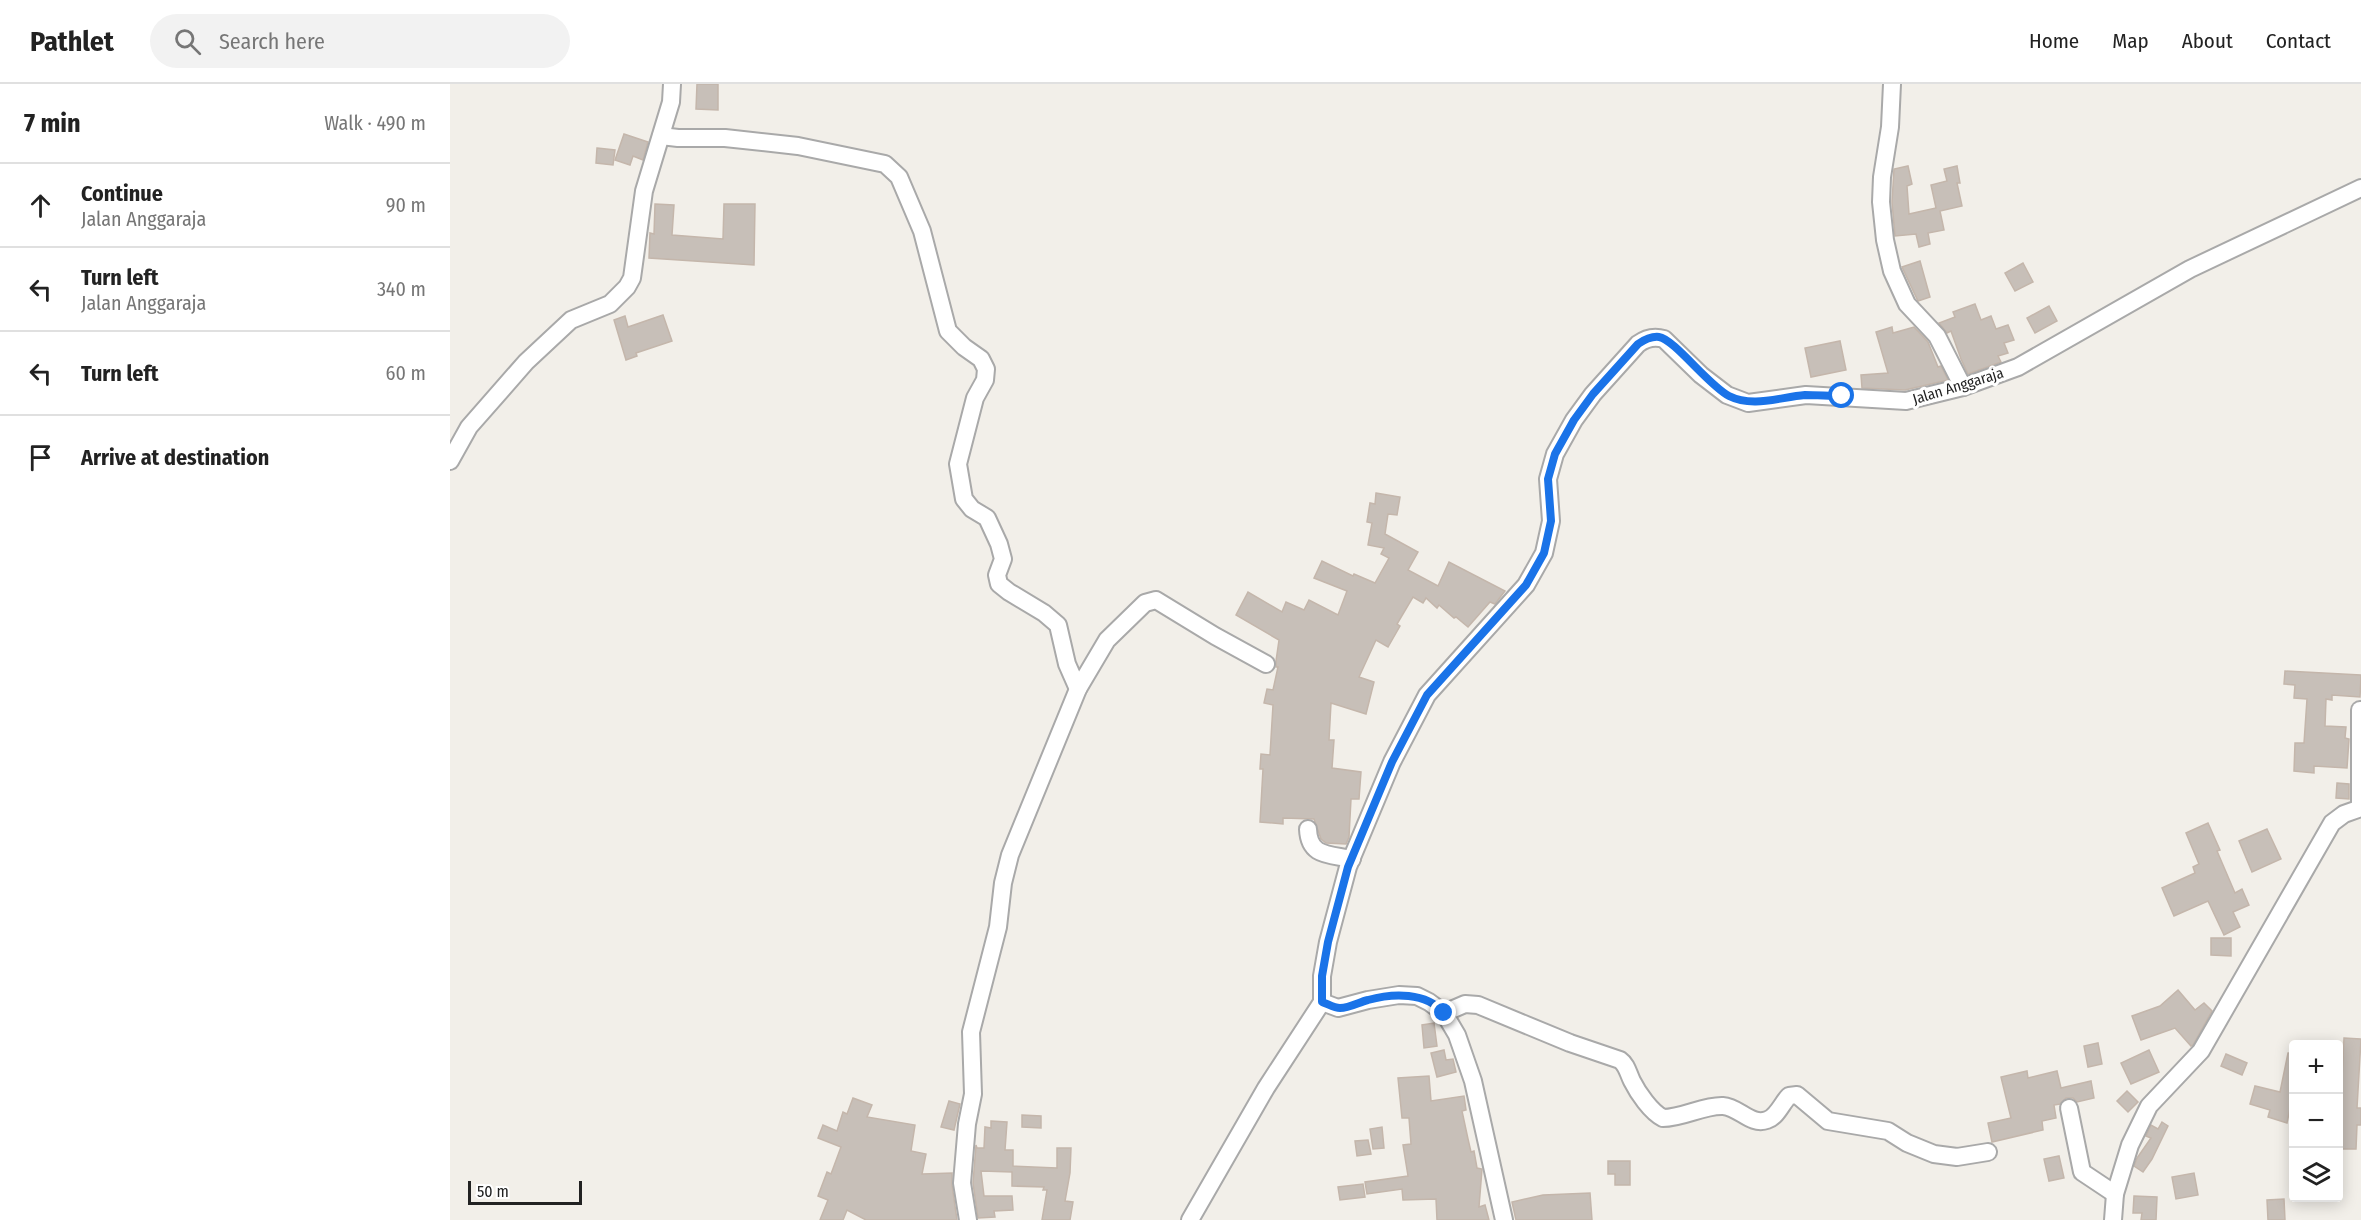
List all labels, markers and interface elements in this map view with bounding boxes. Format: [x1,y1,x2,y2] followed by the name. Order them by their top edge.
[150,14,570,68] search box
[30,25,114,58] text: Pathlet
[171,25,204,58] icon: search
[219,28,325,55] text: Search here
[2029,28,2079,54] text: Home
[2112,28,2149,54] text: Map
[2182,28,2233,54] text: About
[2266,28,2331,54] text: Contact
[24,108,81,139] text: 7 min
[324,111,426,135] text: Walk · 490 m
[81,180,163,207] text: Continue
[24,189,57,222] icon: ahead
[386,193,426,217] text: 90 m
[81,207,206,231] text: Jalan Anggaraja
[81,264,159,291] text: Turn left
[24,273,57,306] icon: left
[377,277,426,301] text: 340 m
[81,291,206,315] text: Jalan Anggaraja
[24,357,57,390] icon: left
[81,360,159,387] text: Turn left
[386,361,426,385] text: 60 m
[1910,364,2006,408] street label: Jalan Anggaraja
[1828,382,1854,408] route start
[24,441,57,474] icon: arrive
[81,444,269,471] text: Arrive at destination
[1430,999,1456,1025] route end
[2289,1040,2343,1202] map controls
[2289,1040,2343,1094] button: +
[2289,1094,2343,1148] button: −
[2289,1148,2343,1202] button: layers
[468,1178,582,1206] scale bar
[477,1182,509,1201] text: 50 m

